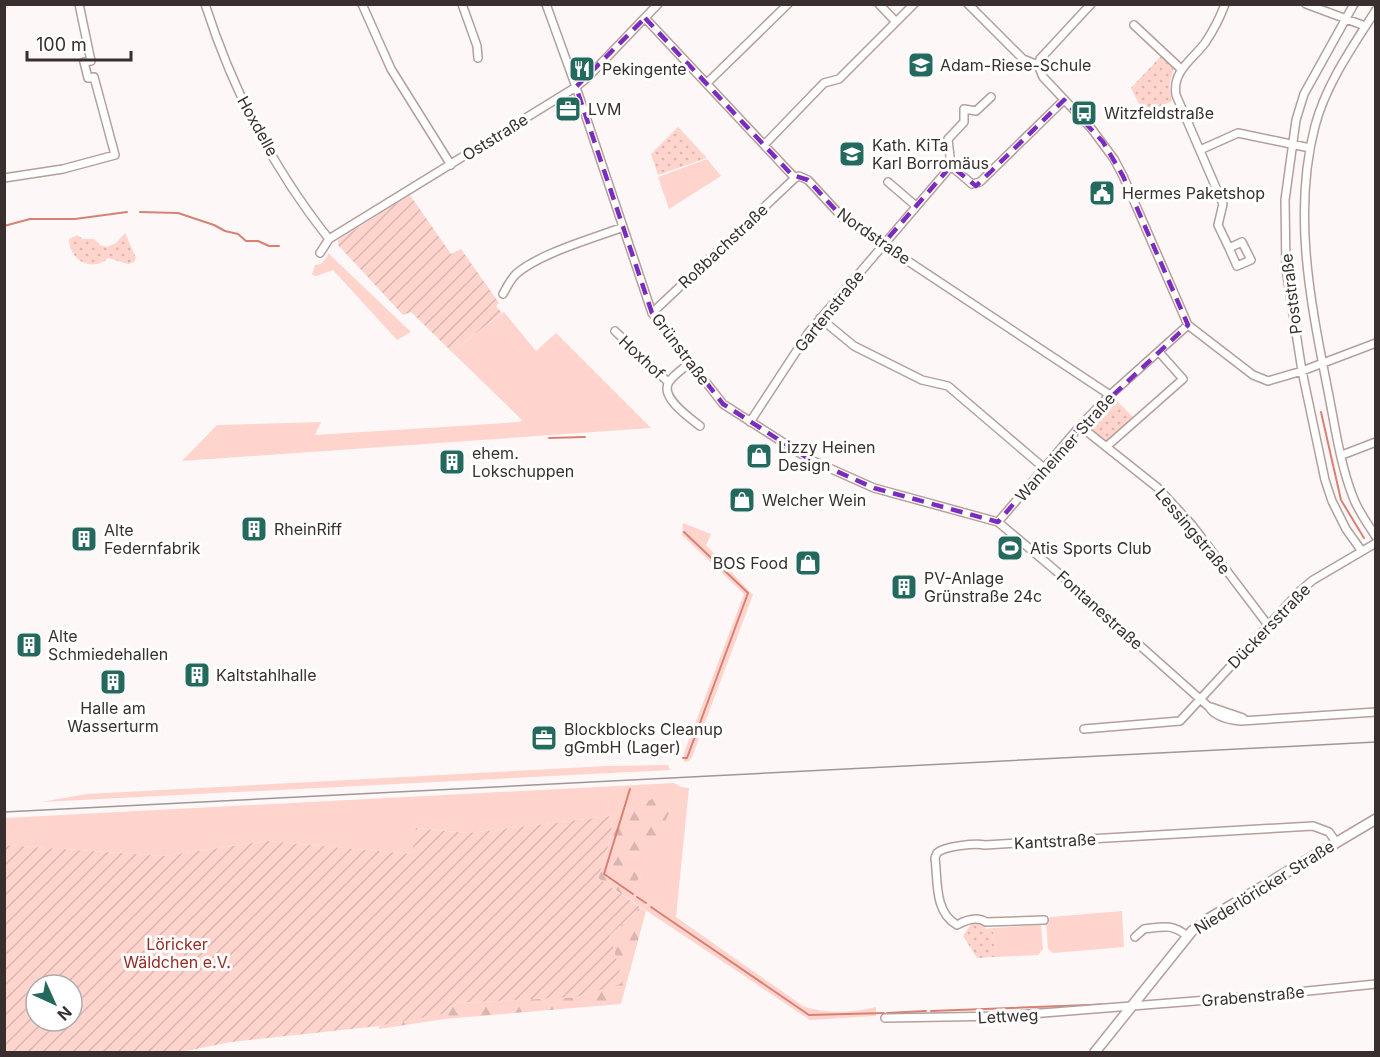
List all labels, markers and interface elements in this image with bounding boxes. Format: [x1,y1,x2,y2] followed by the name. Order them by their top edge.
[27,24,130,62] scale bar
[36,34,87,55] text: 100 m
[906,50,936,80] school or university icon: Adam-Riese-Schule
[567,54,597,84] restaurant icon: Pekingente
[940,55,1091,75] place label: Adam-Riese-Schule
[602,59,687,79] place label: Pekingente
[233,92,283,160] street label: Hoxdelle
[553,94,583,124] office icon: LVM
[1069,98,1099,128] bus stop icon: Witzfeldstraße
[588,99,621,119] place label: LVM
[1104,103,1214,123] place label: Witzfeldstraße
[458,109,532,165] street label: Oststraße
[872,135,989,173] place label: Kath. KiTa Karl Borromäus
[837,139,867,169] school or university icon: Kath. KiTa Karl Borromäus
[1087,178,1117,208] public building icon: Hermes Paketshop
[1122,183,1265,203] place label: Hermes Paketshop
[674,199,772,293] street label: Roßbachstraße
[833,203,915,269] street label: Nordstraße
[1276,253,1306,335] street label: Poststraße
[790,266,868,356] street label: Gartenstraße
[648,309,714,389] street label: Grünstraße
[615,331,669,383] street label: Hoxhof
[1011,388,1119,506] street label: Wanheimer Straße
[778,437,875,475] place label: Lizzy Heinen Design
[744,441,774,471] shop icon: Lizzy Heinen Design
[472,443,574,481] place label: ehem. Lokschuppen
[437,447,467,477] building icon: ehem. Lokschuppen
[1151,484,1235,578] street label: Lessingstraße
[727,485,757,515] shop icon: Welcher Wein
[762,490,866,510] place label: Welcher Wein
[239,514,269,544] building icon: RheinRiff
[274,519,342,539] place label: RheinRiff
[104,520,201,558] place label: Alte Federnfabrik
[69,524,99,554] building icon: Alte Federnfabrik
[995,533,1025,563] sports icon: Atis Sports Club
[1030,538,1152,558] place label: Atis Sports Club
[793,548,823,578] shop icon: BOS Food
[713,553,788,573] place label: BOS Food
[1053,566,1147,654] street label: Fontanestraße
[924,568,1042,606] place label: PV-Anlage Grünstraße 24c
[889,572,919,602] building icon: PV-Anlage Grünstraße 24c
[1224,579,1314,673] street label: Dückersstraße
[48,626,168,664] place label: Alte Schmiedehallen
[14,630,44,660] building icon: Alte Schmiedehallen
[182,660,212,690] building icon: Kaltstahlhalle
[216,665,317,685] place label: Kaltstahlhalle
[98,667,128,697] building icon: Halle am Wasserturm
[67,698,159,736] place label: Halle am Wasserturm
[564,719,723,757] place label: Blockblocks Cleanup gGmbH (Lager)
[529,723,559,753] office icon: Blockblocks Cleanup gGmbH (Lager)
[1013,829,1097,853] street label: Kantstraße
[1190,836,1338,938] street label: Niederlöricker Straße
[123,934,231,972] park label: Löricker Wäldchen e.V.
[24,973,84,1033] north arrow
[1201,982,1305,1010] street label: Grabenstraße
[53,1002,76,1025] text: N
[977,1004,1039,1028] street label: Lettweg

